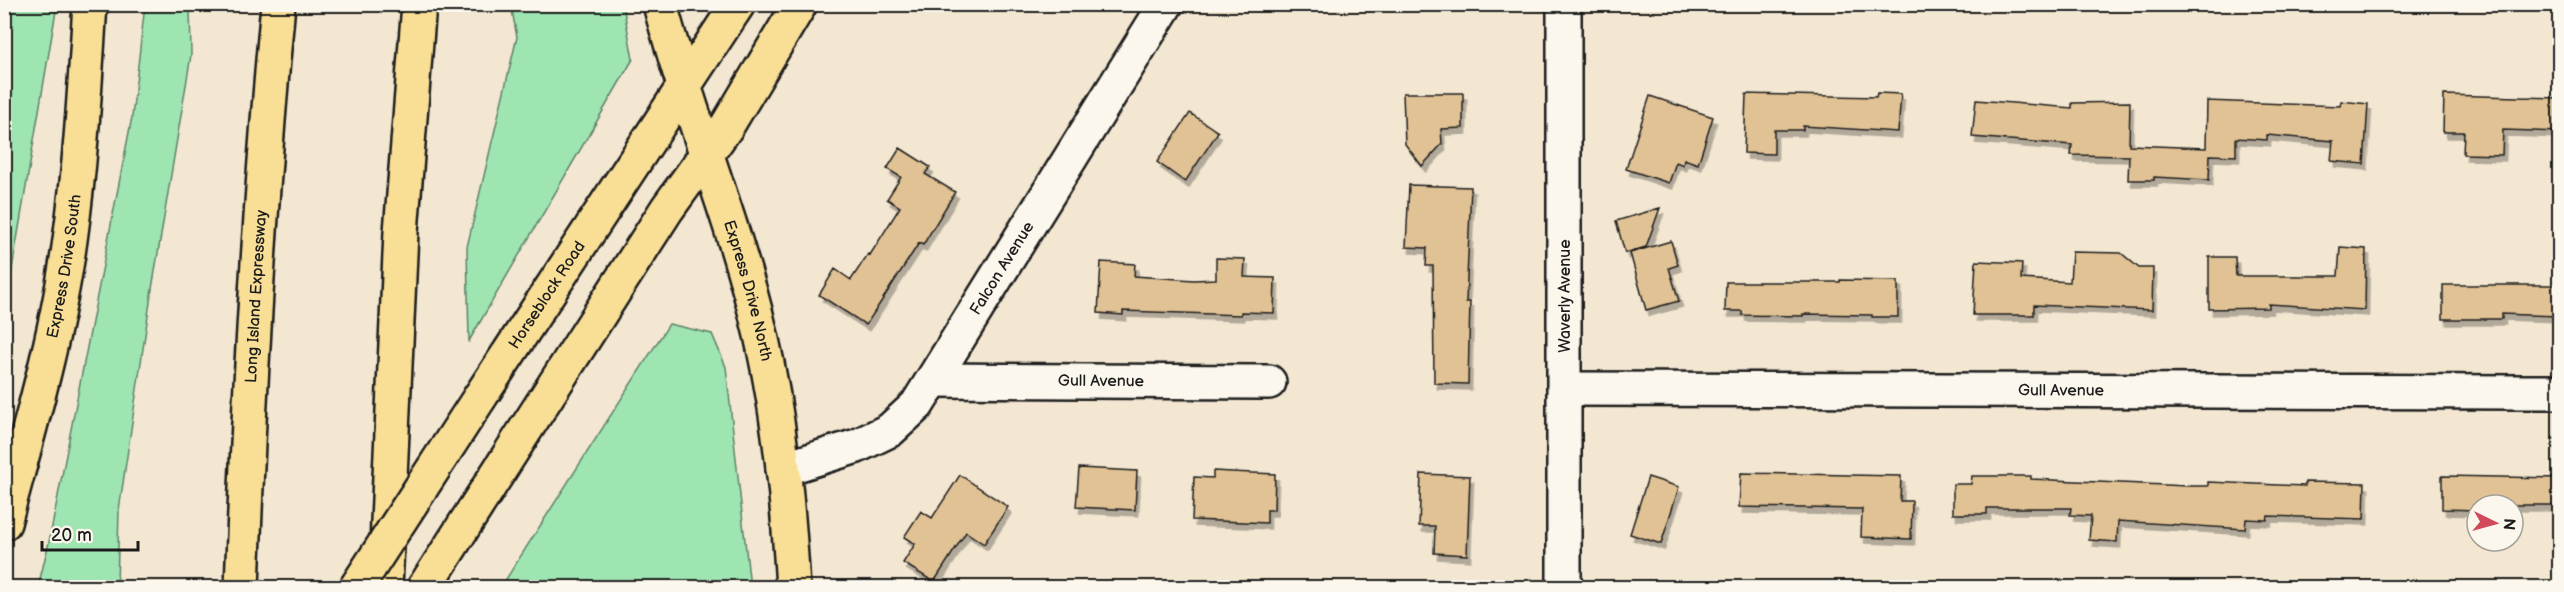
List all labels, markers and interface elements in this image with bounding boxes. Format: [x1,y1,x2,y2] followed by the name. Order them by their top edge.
[43,193,85,340] street label: Express Drive South
[241,208,271,383] street label: Long Island Expressway
[720,218,776,363] street label: Express Drive North
[966,218,1038,318] street label: Falcon Avenue
[505,238,589,352] street label: Horseblock Road
[1556,239,1575,353] street label: Waverly Avenue
[1058,371,1145,391] street label: Gull Avenue
[2018,381,2105,400] street label: Gull Avenue
[2465,493,2525,553] north arrow
[42,514,138,552] scale bar
[2498,517,2518,531] text: N
[51,525,92,546] text: 20 m

